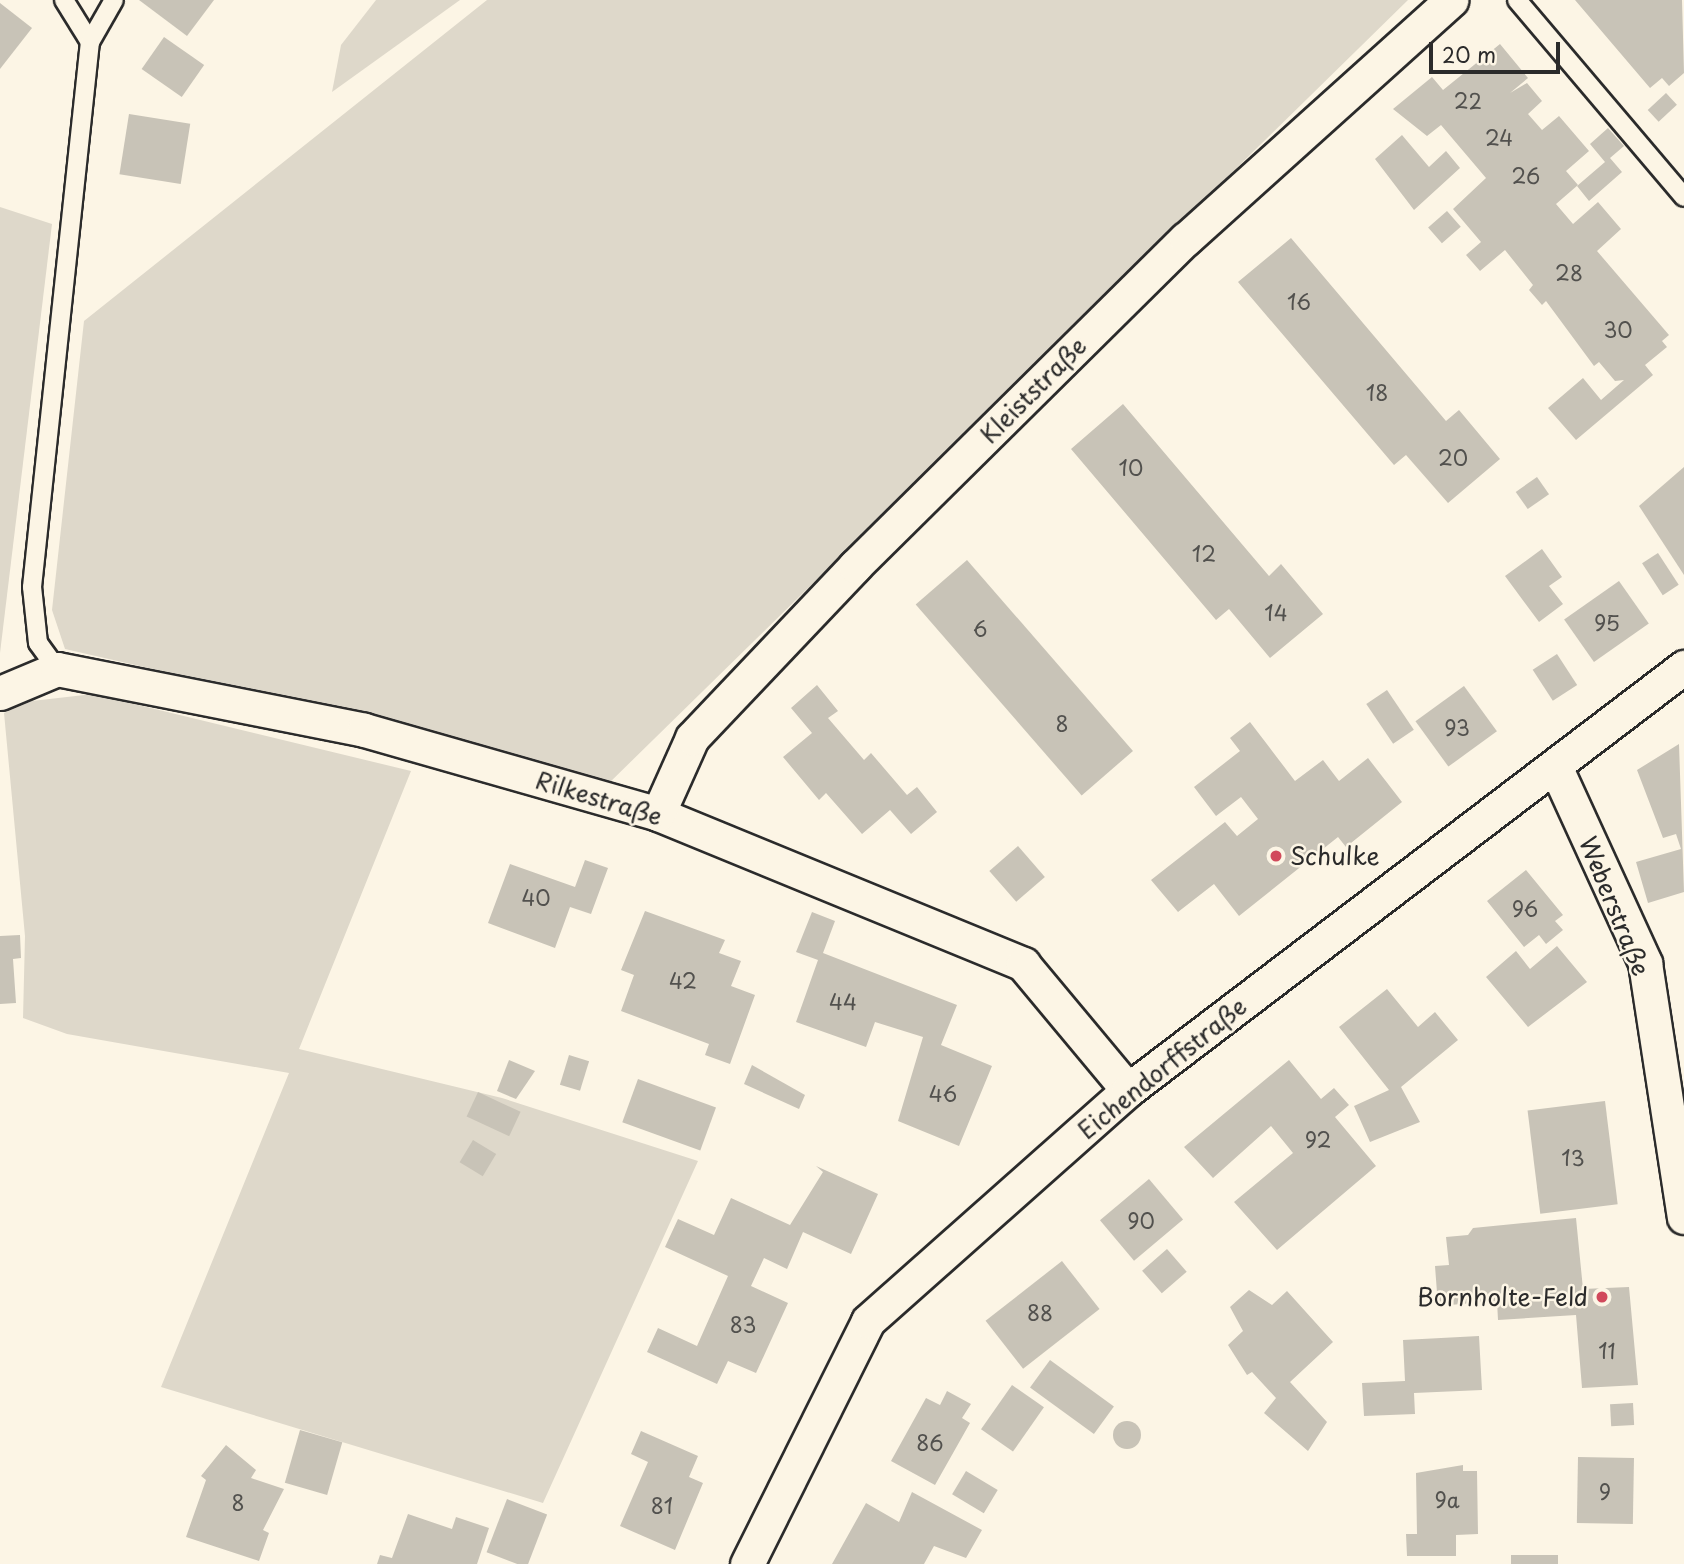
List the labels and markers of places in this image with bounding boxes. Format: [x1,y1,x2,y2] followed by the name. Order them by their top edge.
[1290,842,1380,870] place label: Schulke
[1268,848,1284,864] marker: Schulke
[1417,1283,1588,1311] place label: Bornholte-Feld
[1594,1289,1610,1305] marker: Bornholte-Feld

